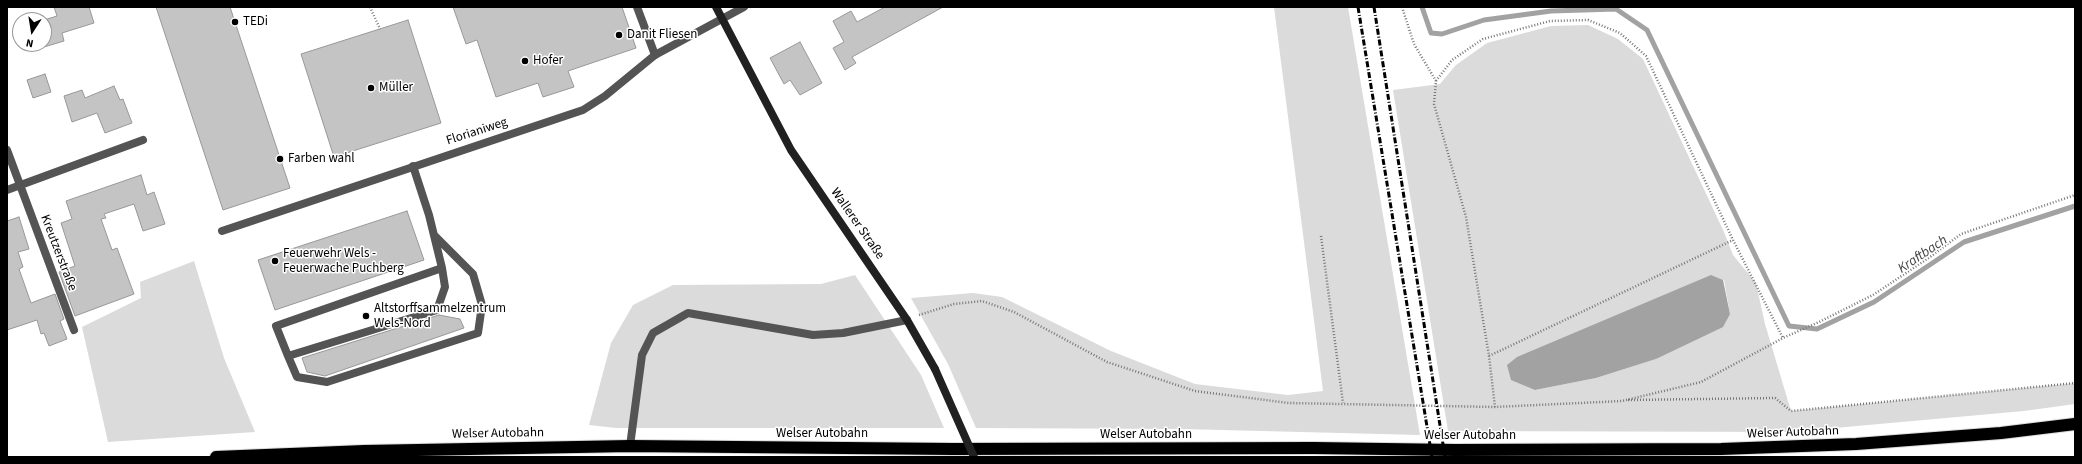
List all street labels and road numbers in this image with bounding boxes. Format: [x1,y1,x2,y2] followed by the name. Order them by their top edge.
[444,115,510,149] street label: Florianiweg
[827,185,887,263] street label: Wallerer Straße
[36,213,80,293] street label: Kreutzerstraße
[1747,424,1839,442] street label: Welser Autobahn
[452,425,544,443] street label: Welser Autobahn
[776,426,868,442] street label: Welser Autobahn
[1100,427,1192,443] street label: Welser Autobahn
[1424,428,1516,444] street label: Welser Autobahn

